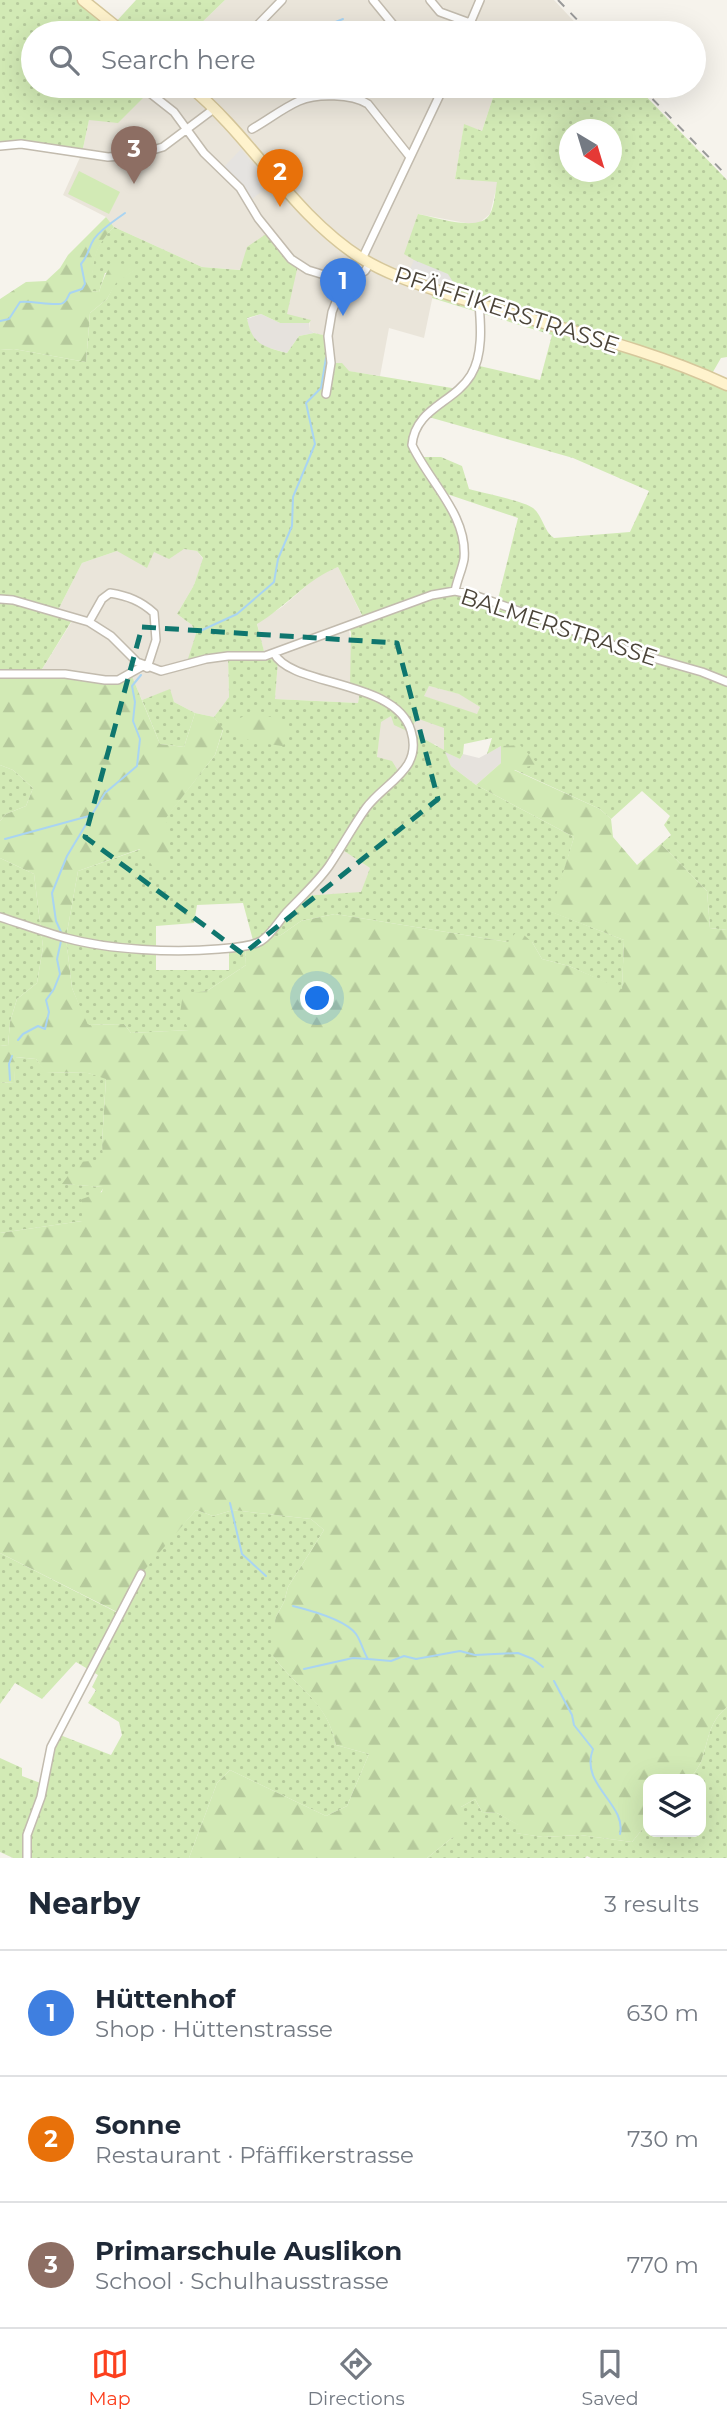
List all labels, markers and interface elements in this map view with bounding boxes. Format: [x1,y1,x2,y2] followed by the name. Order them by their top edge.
[21,21,706,98] search box
[45,41,83,79] icon: search
[101,44,256,76] text: Search here
[559,119,622,182] north arrow
[111,126,157,184] pin: 3
[257,149,303,207] pin: 2
[320,258,366,316] pin: 1
[391,260,623,360] street label: PFÄFFIKERSTRASSE
[457,582,661,672] street label: BALMERSTRASSE
[300,981,334,1015] your location
[643,1774,706,1837] map controls
[643,1774,706,1837] button: layers
[28,1885,140,1922] text: Nearby
[604,1890,699,1918] text: 3 results
[95,1983,235,2015] text: Hüttenhof
[46,1999,56,2027] text: 1
[626,1999,699,2027] text: 630 m
[95,2015,333,2043] text: Shop · Hüttenstrasse
[95,2109,181,2141] text: Sonne
[44,2125,58,2153] text: 2
[627,2125,699,2153] text: 730 m
[95,2141,414,2169] text: Restaurant · Pfäffikerstrasse
[95,2235,402,2267] text: Primarschule Auslikon
[44,2251,58,2279] text: 3
[627,2251,699,2279] text: 770 m
[95,2267,389,2295] text: School · Schulhausstrasse
[88,2345,131,2410] tab: Map
[307,2345,405,2410] tab: Directions
[582,2345,639,2410] tab: Saved

